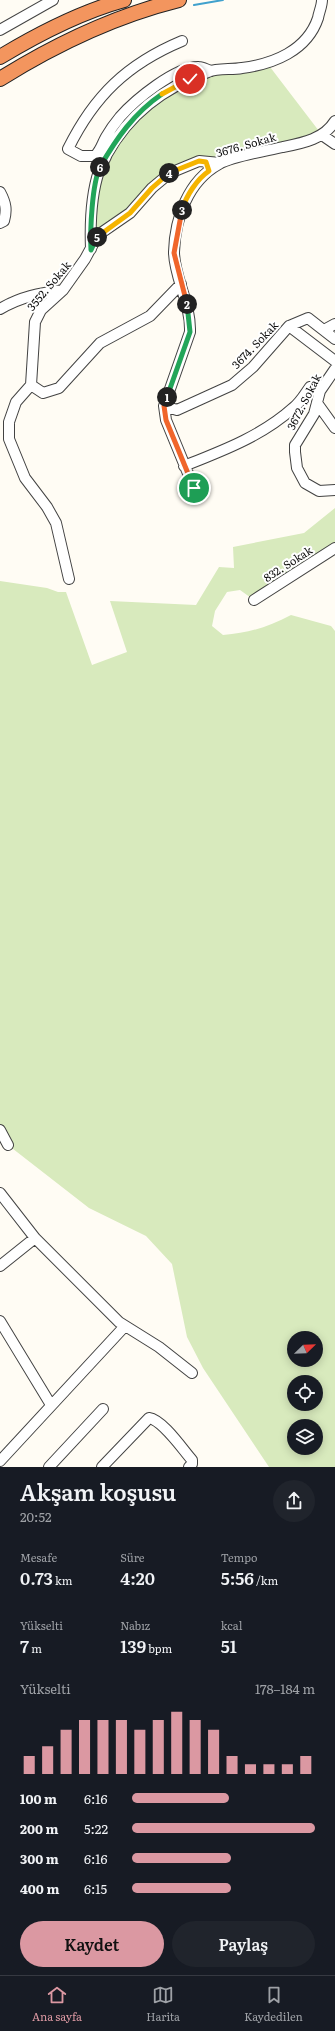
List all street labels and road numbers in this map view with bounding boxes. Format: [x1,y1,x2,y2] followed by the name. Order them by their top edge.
[214,128,278,160] street label: 3676. Sokak
[23,257,74,314] street label: 3552. Sokak
[227,317,281,372] street label: 3674. Sokak
[282,370,324,432] street label: 3672. Sokak
[260,541,315,585] street label: 832. Sokak

